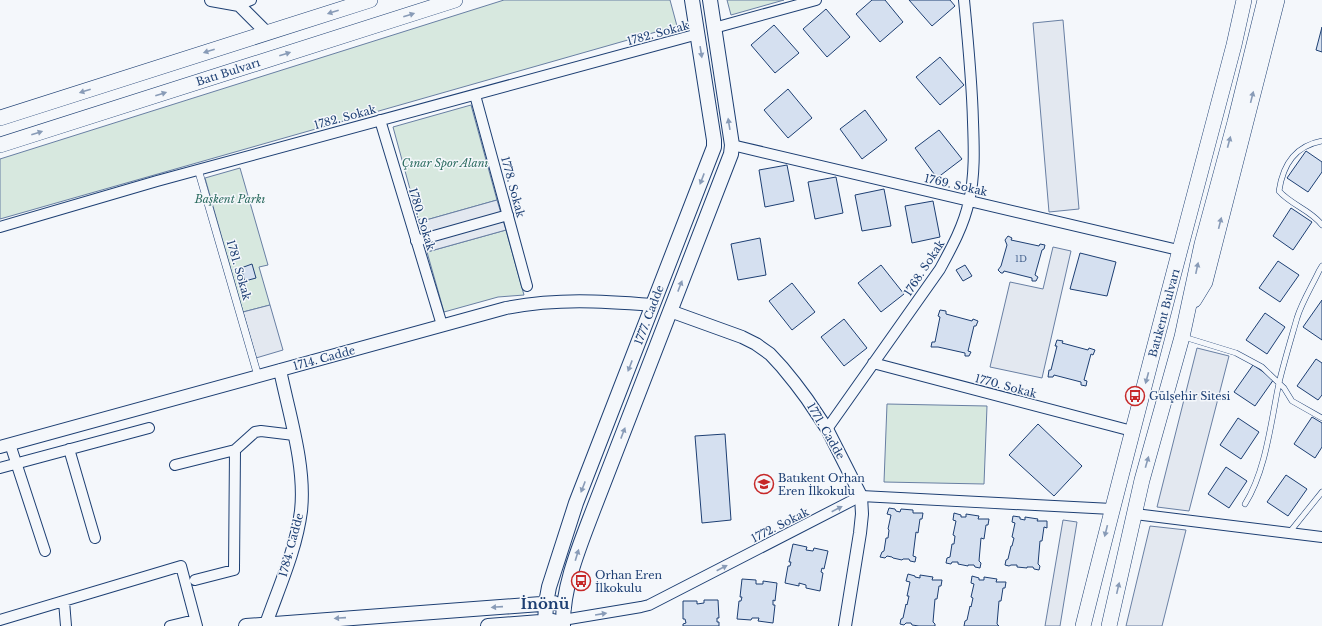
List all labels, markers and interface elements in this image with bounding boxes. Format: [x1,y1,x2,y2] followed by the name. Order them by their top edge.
[326,9,338,15] one-way arrow
[403,12,415,18] one-way arrow
[625,18,691,48] street label: 1782. Sokak
[698,46,704,58] one-way arrow
[203,49,215,55] one-way arrow
[279,51,291,57] one-way arrow
[194,55,262,89] street label: Batı Bulvarı
[79,88,91,94] one-way arrow
[155,90,167,96] one-way arrow
[1250,91,1256,103] one-way arrow
[312,102,378,132] street label: 1782. Sokak
[726,118,732,130] one-way arrow
[31,130,43,136] one-way arrow
[1227,136,1233,148] one-way arrow
[498,155,528,219] street label: 1778. Sokak
[402,156,489,170] park label: Çınar Spor Alanı
[923,171,989,199] street label: 1769. Sokak
[699,174,705,186] one-way arrow
[406,186,438,252] street label: 1780. Sokak
[194,192,266,206] park label: Başkent Parkı
[1217,217,1223,229] one-way arrow
[901,237,947,299] street label: 1768. Sokak
[224,238,254,302] street label: 1781. Sokak
[1015,253,1027,264] house number: 1D
[1195,262,1201,274] one-way arrow
[1145,267,1183,359] street label: Batıkent Bulvarı
[677,279,683,291] one-way arrow
[631,283,667,347] street label: 1777. Cadde
[291,343,357,373] street label: 1714. Cadde
[626,360,632,372] one-way arrow
[973,371,1039,401] street label: 1770. Sokak
[1144,372,1150,384] one-way arrow
[1124,385,1146,407] bus stop icon: Gülşehir Sitesi
[1149,389,1231,403] place label: Gülşehir Sitesi
[804,400,848,462] street label: 1771. Cadde
[620,427,626,439] one-way arrow
[1144,455,1150,467] one-way arrow
[778,471,865,498] place label: Batıkent Orhan Eren İlkokulu
[753,473,775,495] school or university icon: Batıkent Orhan Eren İlkokulu
[579,481,585,493] one-way arrow
[749,504,811,545] street label: 1772. Sokak
[832,506,843,512] one-way arrow
[276,511,306,579] street label: 1784. Cadde
[1103,525,1109,537] one-way arrow
[574,549,580,561] one-way arrow
[716,565,727,571] one-way arrow
[595,568,662,595] place label: Orhan Eren İlkokulu
[570,570,592,592] bus stop icon: Orhan Eren İlkokulu
[1115,582,1121,594] one-way arrow
[521,594,570,613] district label: İnönü
[491,603,503,610] one-way arrow
[595,611,607,617] one-way arrow
[334,615,346,622] one-way arrow

